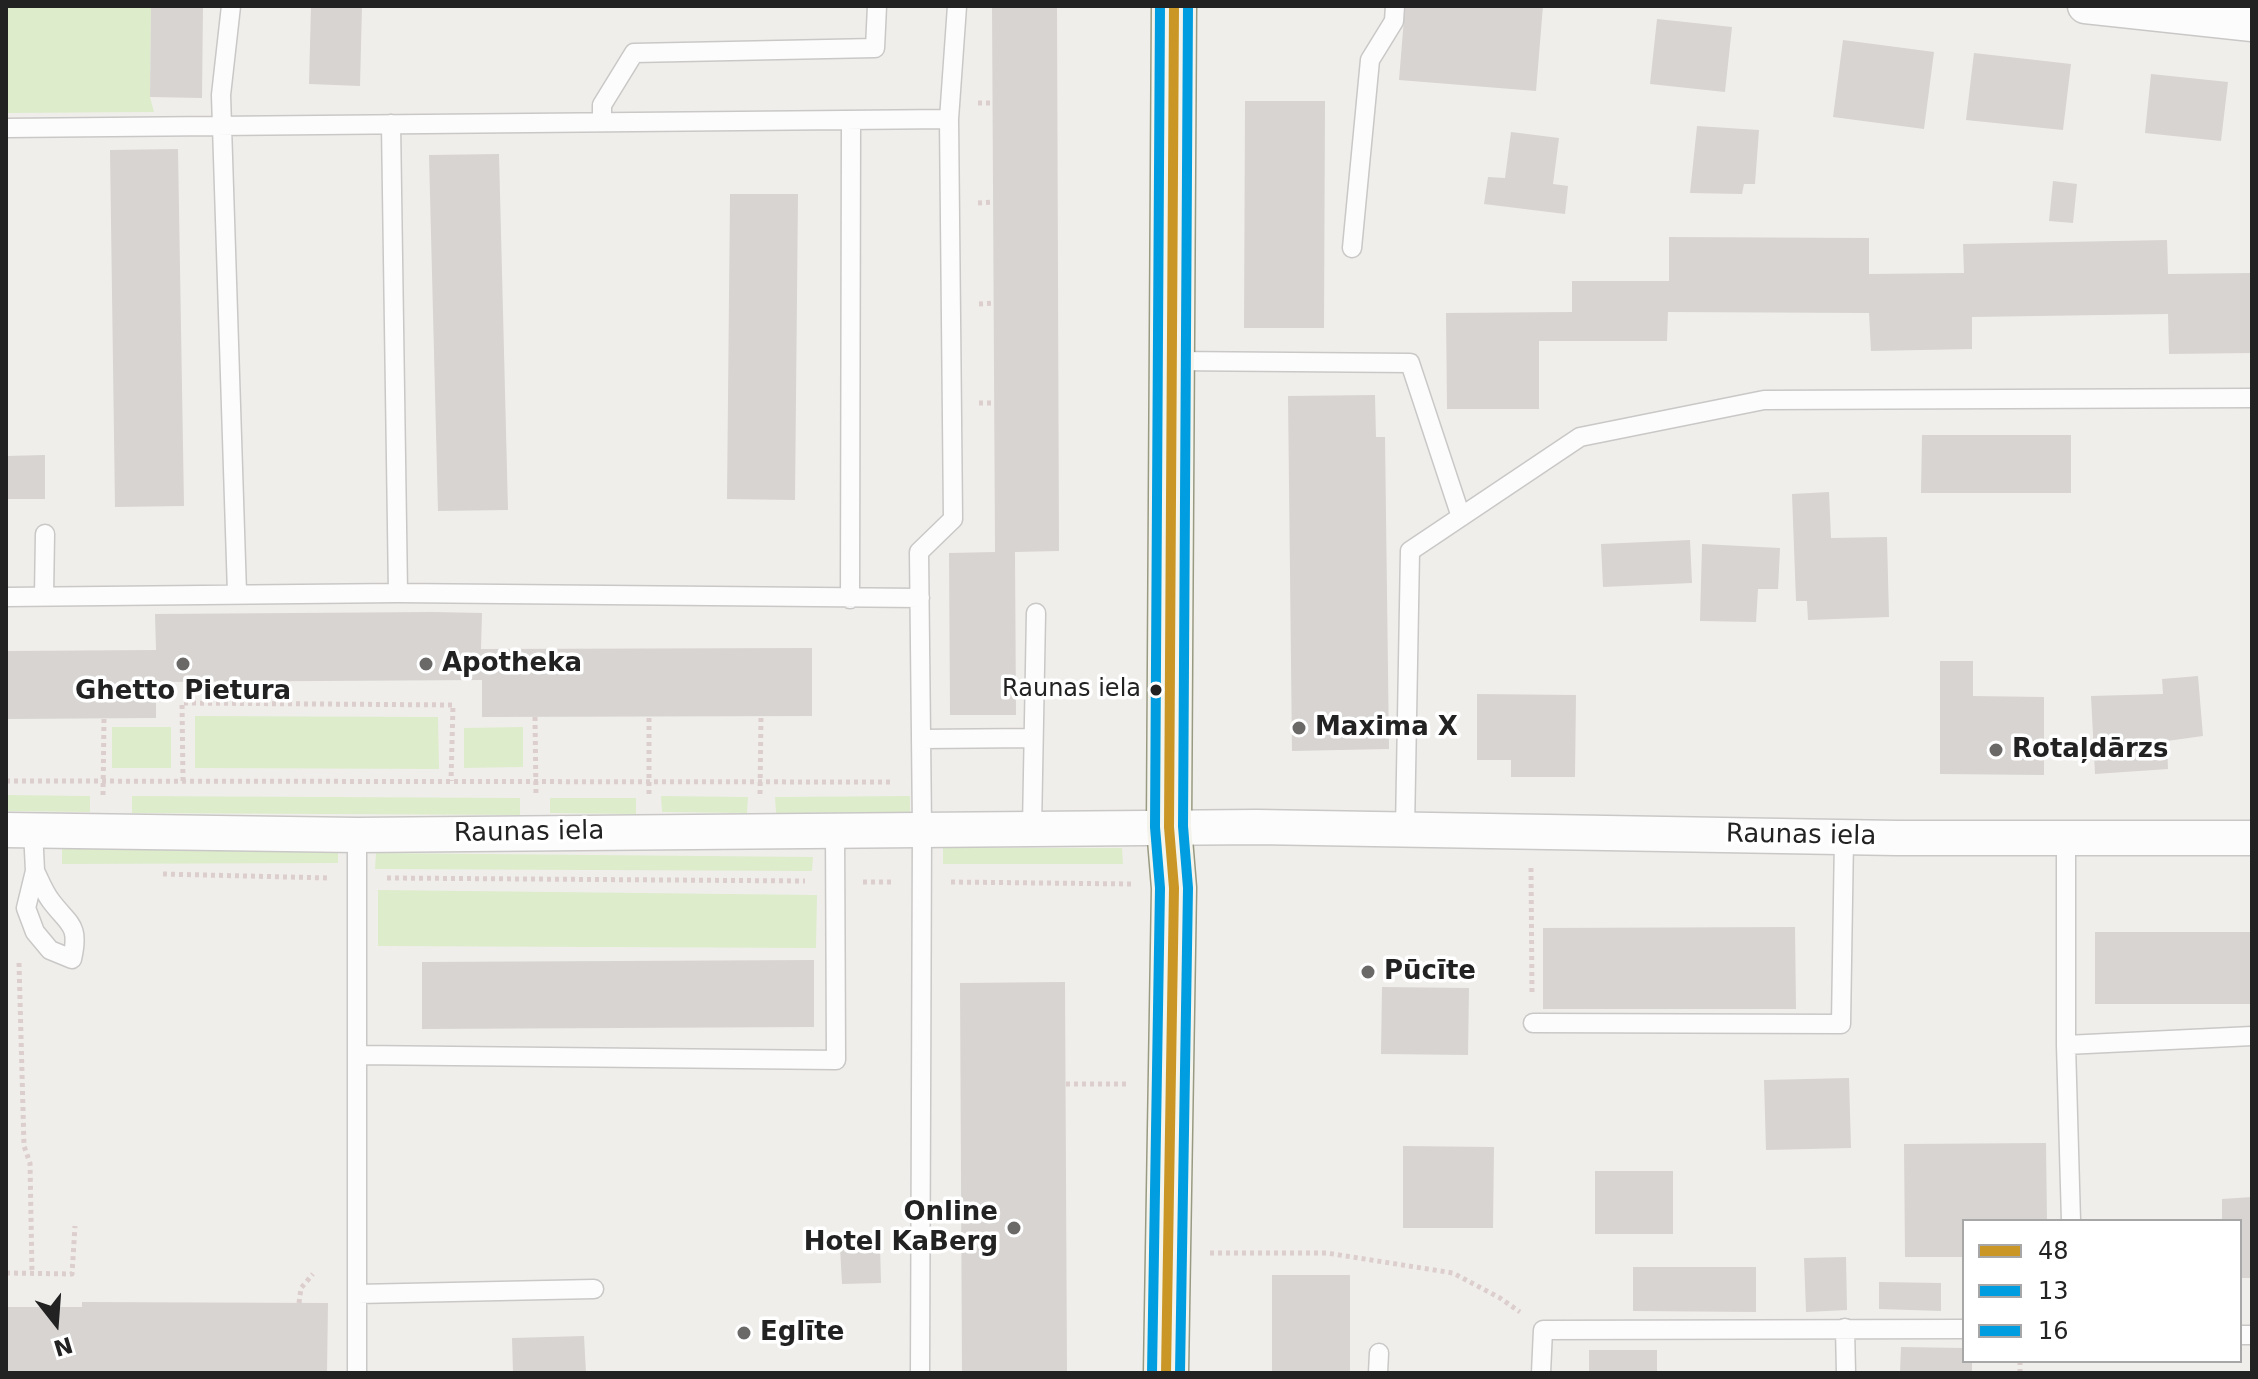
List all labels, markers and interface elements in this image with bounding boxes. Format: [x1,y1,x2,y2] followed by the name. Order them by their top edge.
[442,648,582,680] place label: Apotheka
[174,655,192,673] marker: Ghetto Pietura
[417,655,435,673] marker: Apotheka
[75,676,291,708] place label: Ghetto Pietura
[1002,676,1141,704] place label: Raunas iela
[1148,682,1164,698] marker: Raunas iela
[1315,712,1458,744] place label: Maxima X
[1290,719,1308,737] marker: Maxima X
[2012,734,2168,766] place label: Rotaļdārzs
[1987,741,2005,759] marker: Rotaļdārzs
[453,816,605,850] street label: Raunas iela
[1725,819,1877,853] street label: Raunas iela
[1384,956,1476,988] place label: Pūcīte
[1359,963,1377,981] marker: Pūcīte
[804,1197,998,1258] place label: Online Hotel KaBerg
[1005,1219,1023,1237] marker: Online Hotel KaBerg
[1962,1219,2242,1363] legend
[2038,1237,2069,1265] text: 48
[2038,1277,2069,1305] text: 13
[16,1283,96,1363] north arrow
[760,1317,844,1349] place label: Eglīte
[2038,1317,2069,1345] text: 16
[735,1324,753,1342] marker: Eglīte
[51,1332,76,1361] text: N

